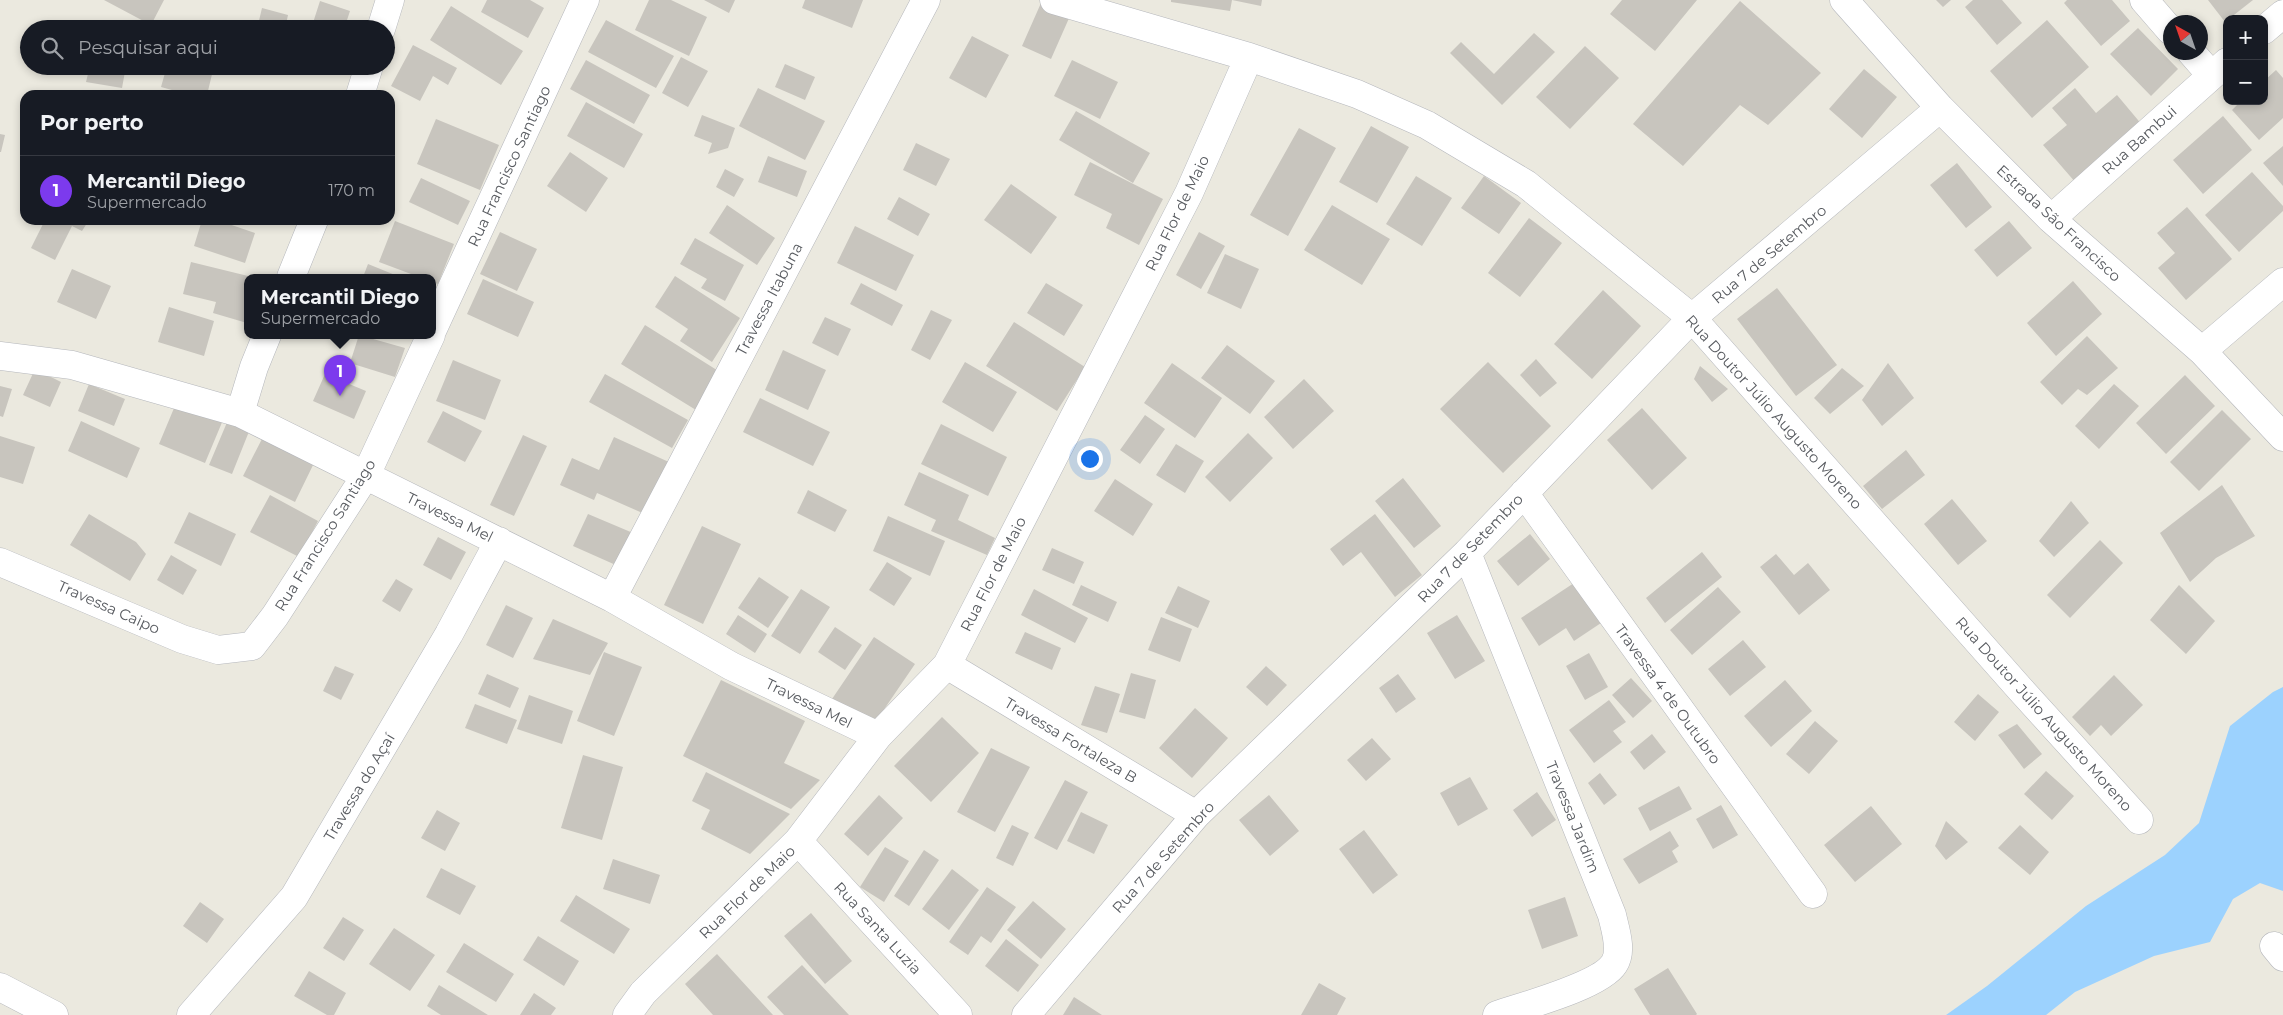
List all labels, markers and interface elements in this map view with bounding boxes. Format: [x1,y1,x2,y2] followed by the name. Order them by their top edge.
[2163,15,2208,60] north arrow
[2223,15,2268,105] map controls
[2223,15,2268,60] button: +
[20,20,395,75] search box
[38,34,66,62] icon: search
[78,36,218,59] text: Pesquisar aqui
[2223,60,2268,105] button: −
[463,82,555,250] street label: Rua Francisco Santiago
[2098,101,2180,179] street label: Rua Bambui
[40,110,144,135] text: Por perto
[1141,152,1213,274] street label: Rua Flor de Maio
[1993,160,2125,286] street label: Estrada São Francisco
[87,170,245,193] text: Mercantil Diego
[53,181,59,200] text: 1
[328,181,375,200] text: 170 m
[87,193,207,212] text: Supermercado
[1708,200,1830,308] street label: Rua 7 de Setembro
[731,239,807,359] street label: Travessa Itabuna
[244,274,436,339] popup
[261,286,419,309] text: Mercantil Diego
[261,309,380,328] text: Supermercado
[1681,311,1867,513] street label: Rua Doutor Júlio Augusto Moreno
[324,355,356,396] pin: 1
[1077,446,1103,472] your location
[270,455,380,615] street label: Rua Francisco Santiago
[403,488,497,546] street label: Travessa Mel
[1413,490,1527,606] street label: Rua 7 de Setembro
[956,513,1030,635] street label: Rua Flor de Maio
[55,576,163,638] street label: Travessa Caipo
[1951,613,2137,815] street label: Rua Doutor Júlio Augusto Moreno
[1611,620,1725,768] street label: Travessa 4 de Outubro
[762,674,856,732] street label: Travessa Mel
[1001,693,1141,787] street label: Travessa Fortaleza B
[319,729,399,844] street label: Travessa do Açaí
[1542,758,1604,876] street label: Travessa Jardim
[1108,797,1218,917] street label: Rua 7 de Setembro
[695,841,799,943] street label: Rua Flor de Maio
[830,878,926,978] street label: Rua Santa Luzia

